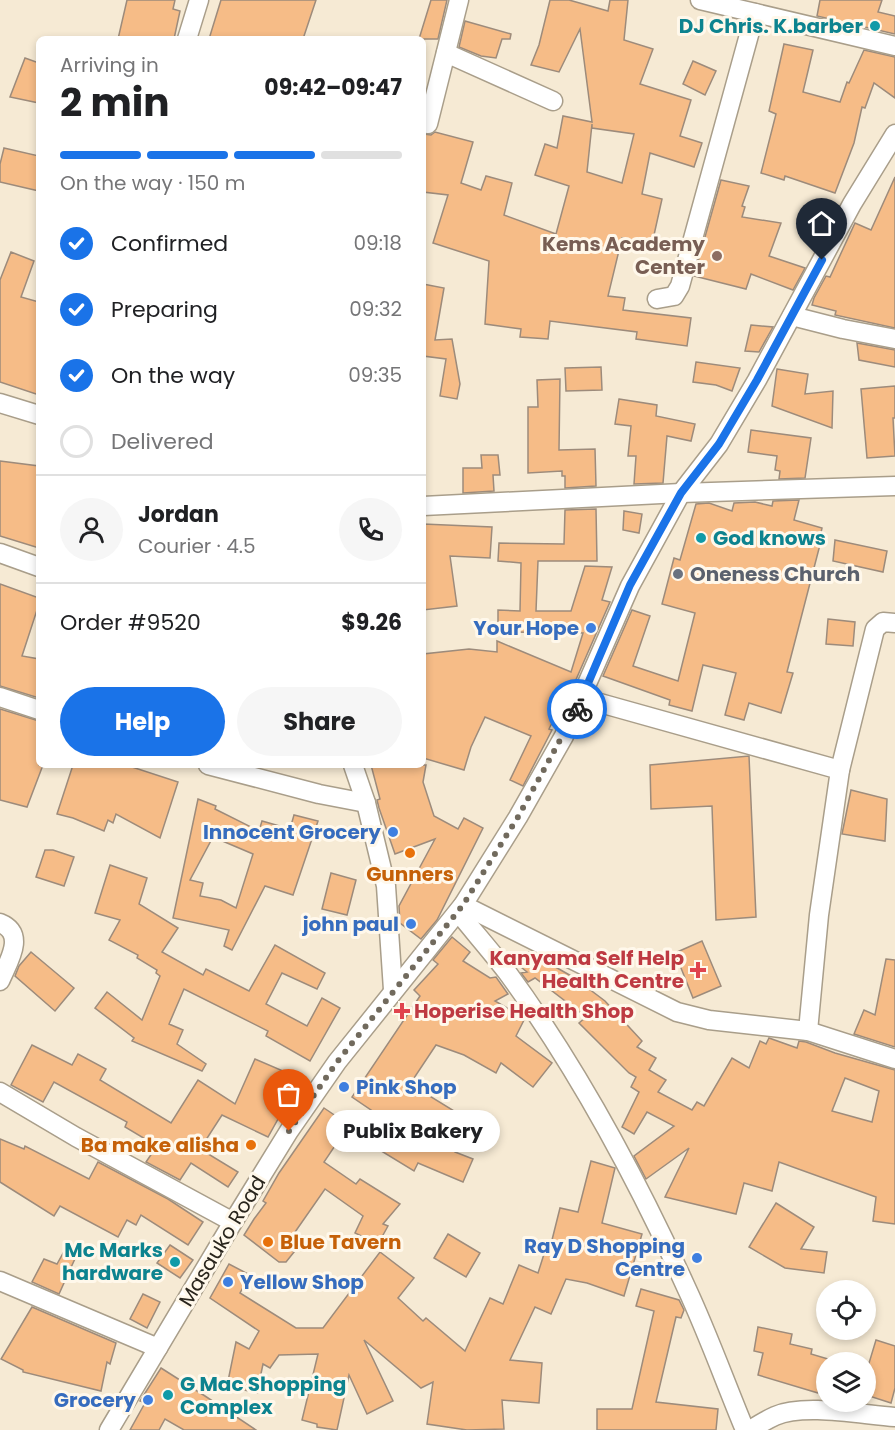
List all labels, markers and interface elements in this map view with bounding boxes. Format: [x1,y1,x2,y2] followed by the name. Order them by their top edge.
[679,12,863,40] place label: DJ Chris. K.barber
[868,19,882,33] marker: DJ Chris. K.barber
[60,51,159,79] text: Arriving in
[264,72,402,103] text: 09:42–09:47
[60,75,170,130] text: 2 min
[60,169,245,197] text: On the way · 150 m
[796,198,847,260] pin
[805,207,838,240] icon: home
[60,227,93,260] icon: check
[111,228,228,259] text: Confirmed
[354,229,402,257] text: 09:18
[542,230,705,281] place label: Kems Academy Center
[710,249,724,263] marker: Kems Academy Center
[60,293,93,326] icon: check
[111,294,218,325] text: Preparing
[349,295,402,323] text: 09:32
[60,359,93,392] icon: check
[111,360,235,391] text: On the way
[348,361,402,389] text: 09:35
[111,426,214,457] text: Delivered
[60,498,123,561] button: person
[339,498,402,561] button: phone
[138,499,219,530] text: Jordan
[713,524,826,552] place label: God knows
[694,531,708,545] marker: God knows
[138,532,256,560] text: Courier · 4.5
[690,560,860,588] place label: Oneness Church
[671,567,685,581] marker: Oneness Church
[60,607,201,638] text: Order #9520
[341,607,402,638] text: $9.26
[473,614,579,642] place label: Your Hope
[584,621,598,635] marker: Your Hope
[547,679,607,739] courier
[60,687,225,756] button: Help
[237,687,402,756] button: Share
[561,693,594,726] icon: bike
[203,818,381,846] place label: Innocent Grocery
[386,825,400,839] marker: Innocent Grocery
[403,846,417,860] marker: Gunners
[366,860,454,888] place label: Gunners
[302,910,399,938] place label: john paul
[404,917,418,931] marker: john paul
[489,944,684,995] place label: Kanyama Self Help Health Centre
[689,961,707,979] marker: Kanyama Self Help Health Centre
[414,997,634,1025] place label: Hoperise Health Shop
[395,1004,409,1018] marker: Hoperise Health Shop
[263,1069,314,1131] pin
[356,1073,457,1101] place label: Pink Shop
[272,1078,305,1111] icon: bag
[337,1080,351,1094] marker: Pink Shop
[325,1110,499,1152] callout: Publix Bakery
[343,1117,483,1145] text: Publix Bakery
[81,1131,239,1159] place label: Ba make alisha
[244,1138,258,1152] marker: Ba make alisha
[172,1170,272,1312] street label: Masauko Road
[280,1228,401,1256] place label: Blue Tavern
[524,1232,685,1283] place label: Ray D Shopping Centre
[261,1235,275,1249] marker: Blue Tavern
[62,1236,163,1287] place label: Mc Marks hardware
[690,1251,704,1265] marker: Ray D Shopping Centre
[168,1255,182,1269] marker: Mc Marks hardware
[240,1268,364,1296] place label: Yellow Shop
[221,1275,235,1289] marker: Yellow Shop
[816,1280,876,1412] map controls
[816,1280,876,1340] button: locate
[816,1352,876,1412] button: layers
[180,1370,346,1421] place label: G Mac Shopping Complex
[54,1386,136,1414] place label: Grocery
[161,1388,175,1402] marker: G Mac Shopping Complex
[141,1393,155,1407] marker: Grocery

